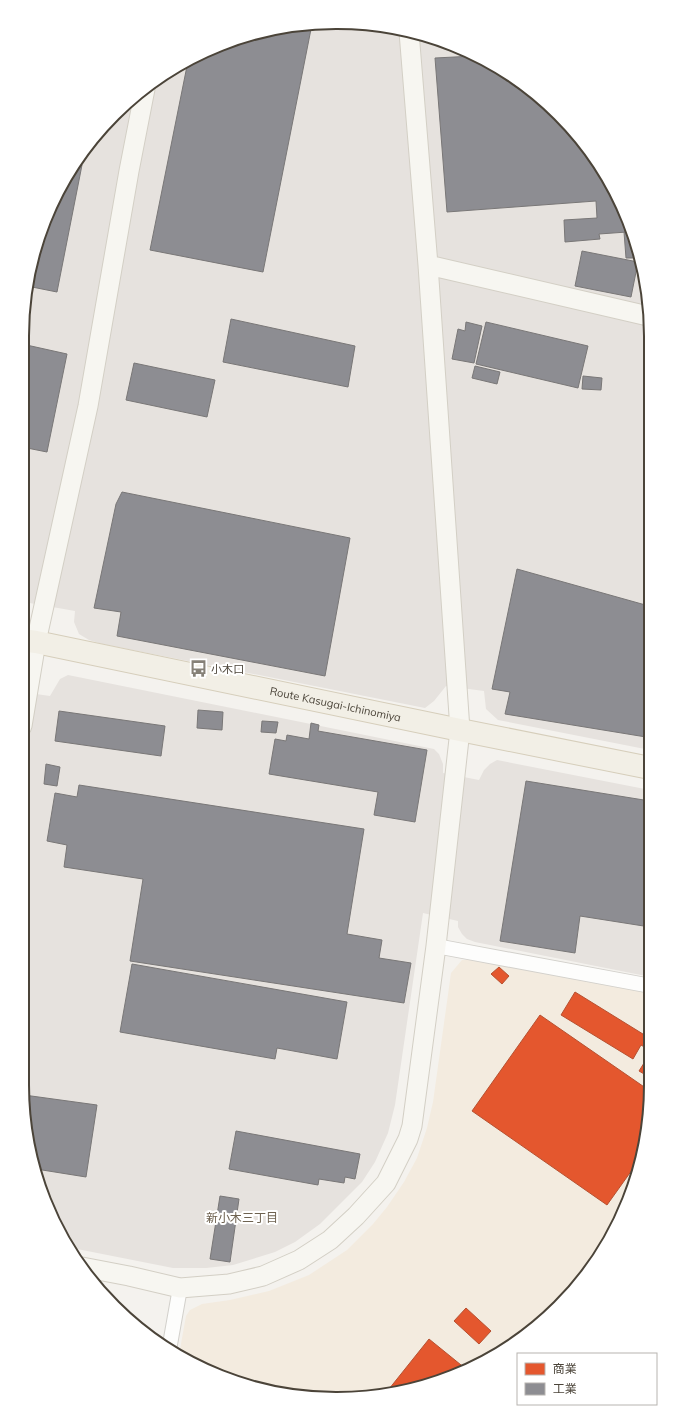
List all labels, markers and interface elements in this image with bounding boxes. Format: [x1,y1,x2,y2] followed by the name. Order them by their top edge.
[188,659,208,679] bus stop icon: 小木口
[211,662,244,676] place label: 小木口
[269,684,402,725] street label: Route Kasugai-Ichinomiya
[206,1210,278,1225] district label: 新小木三丁目
[517,1353,657,1405] legend
[553,1361,577,1376] text: 商業
[553,1381,577,1396] text: 工業

